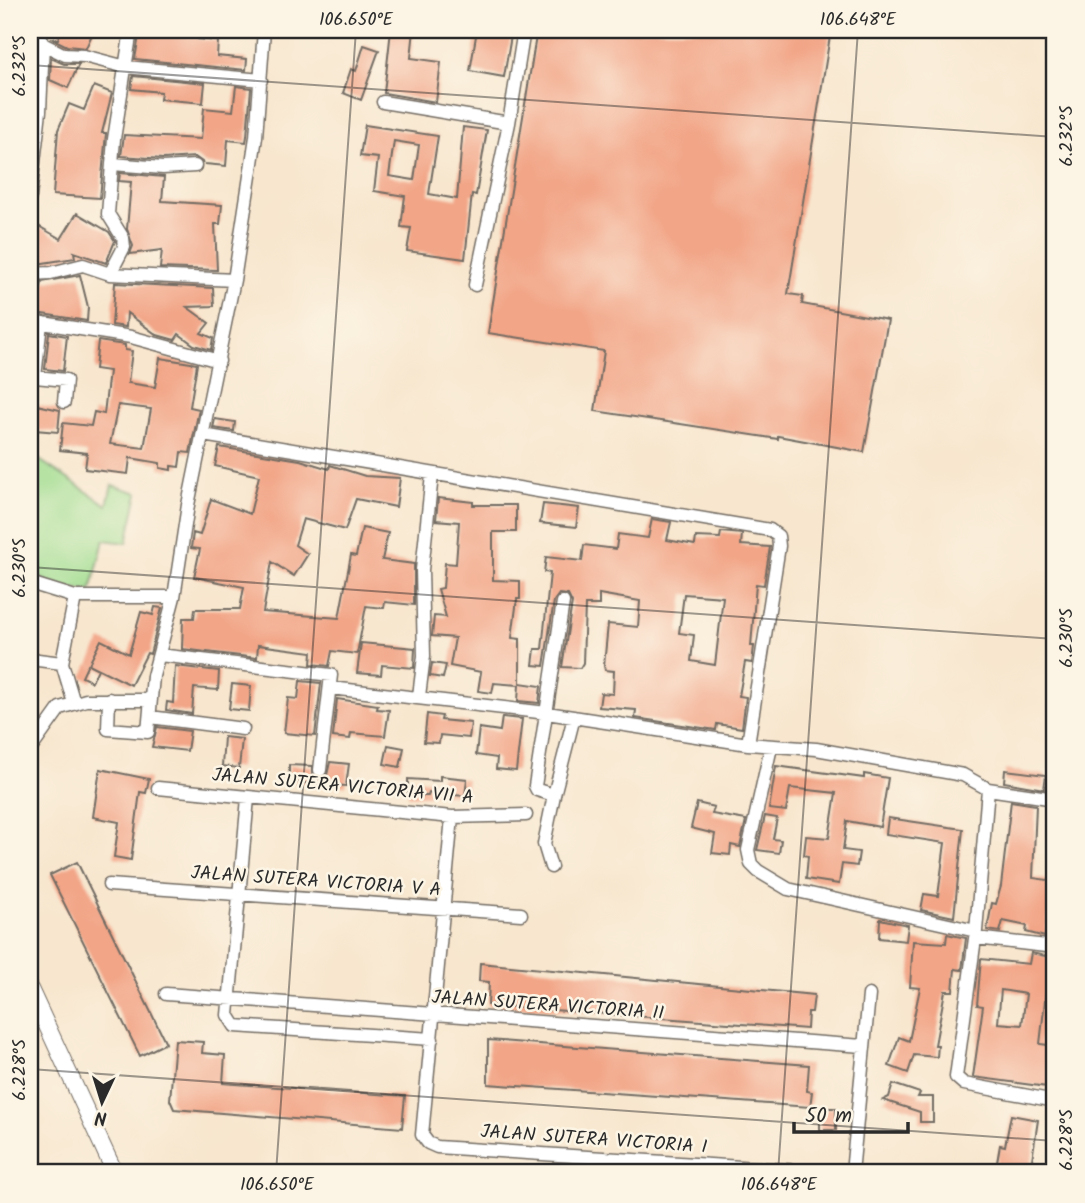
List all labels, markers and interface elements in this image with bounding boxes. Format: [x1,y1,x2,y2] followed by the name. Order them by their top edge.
[319,6,394,35] text: 106.650°E
[820,6,897,35] text: 106.648°E
[6,35,35,97] text: 6.232°S
[1053,105,1082,167] text: 6.232°S
[6,538,35,598] text: 6.230°S
[1053,608,1082,668] text: 6.230°S
[211,761,475,813] street label: JALAN SUTERA VICTORIA VII A
[190,858,442,906] street label: JALAN SUTERA VICTORIA V A
[431,983,665,1029] street label: JALAN SUTERA VICTORIA II
[6,1039,35,1101] text: 6.228°S
[66,1066,136,1136] north arrow
[794,1091,908,1135] scale bar
[805,1100,852,1133] text: 50 m
[94,1102,108,1132] text: N
[1053,1109,1082,1171] text: 6.228°S
[480,1117,708,1163] street label: JALAN SUTERA VICTORIA I
[240,1171,315,1200] text: 106.650°E
[741,1171,818,1200] text: 106.648°E

